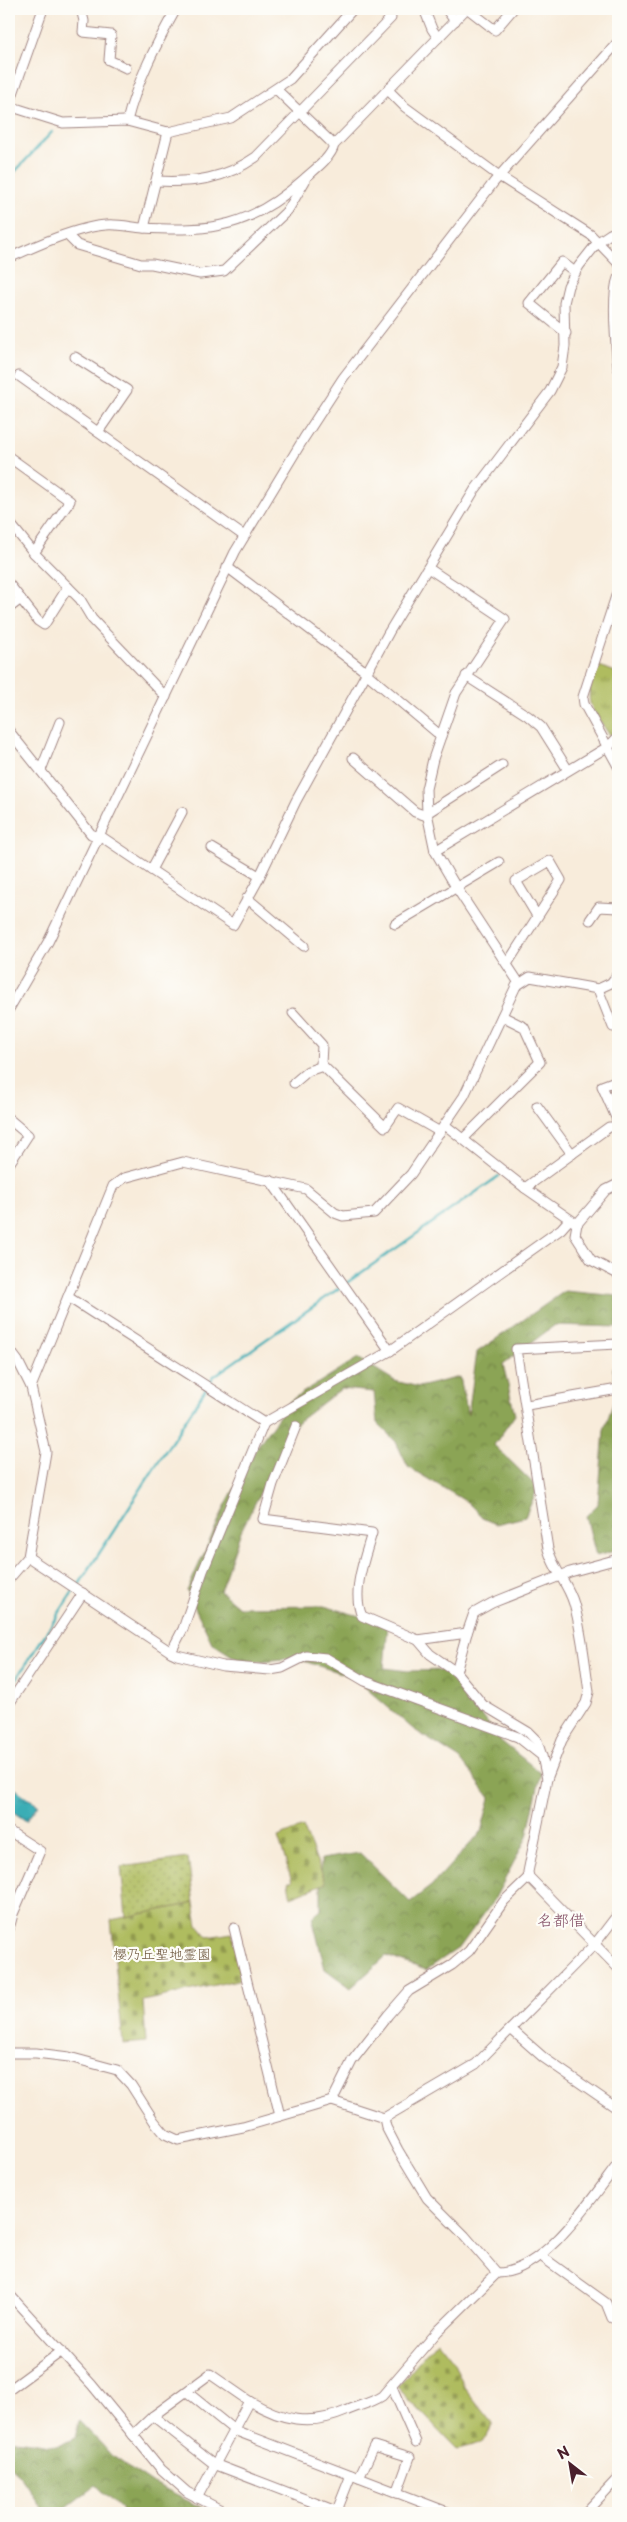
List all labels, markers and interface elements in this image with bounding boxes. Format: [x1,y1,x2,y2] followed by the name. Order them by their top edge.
[537,1907,585,1931] district label: 名都借
[113,1943,211,1964] park label: 櫻乃丘聖地霊園
[544,2440,594,2490] north arrow
[553,2441,573,2464] text: N

